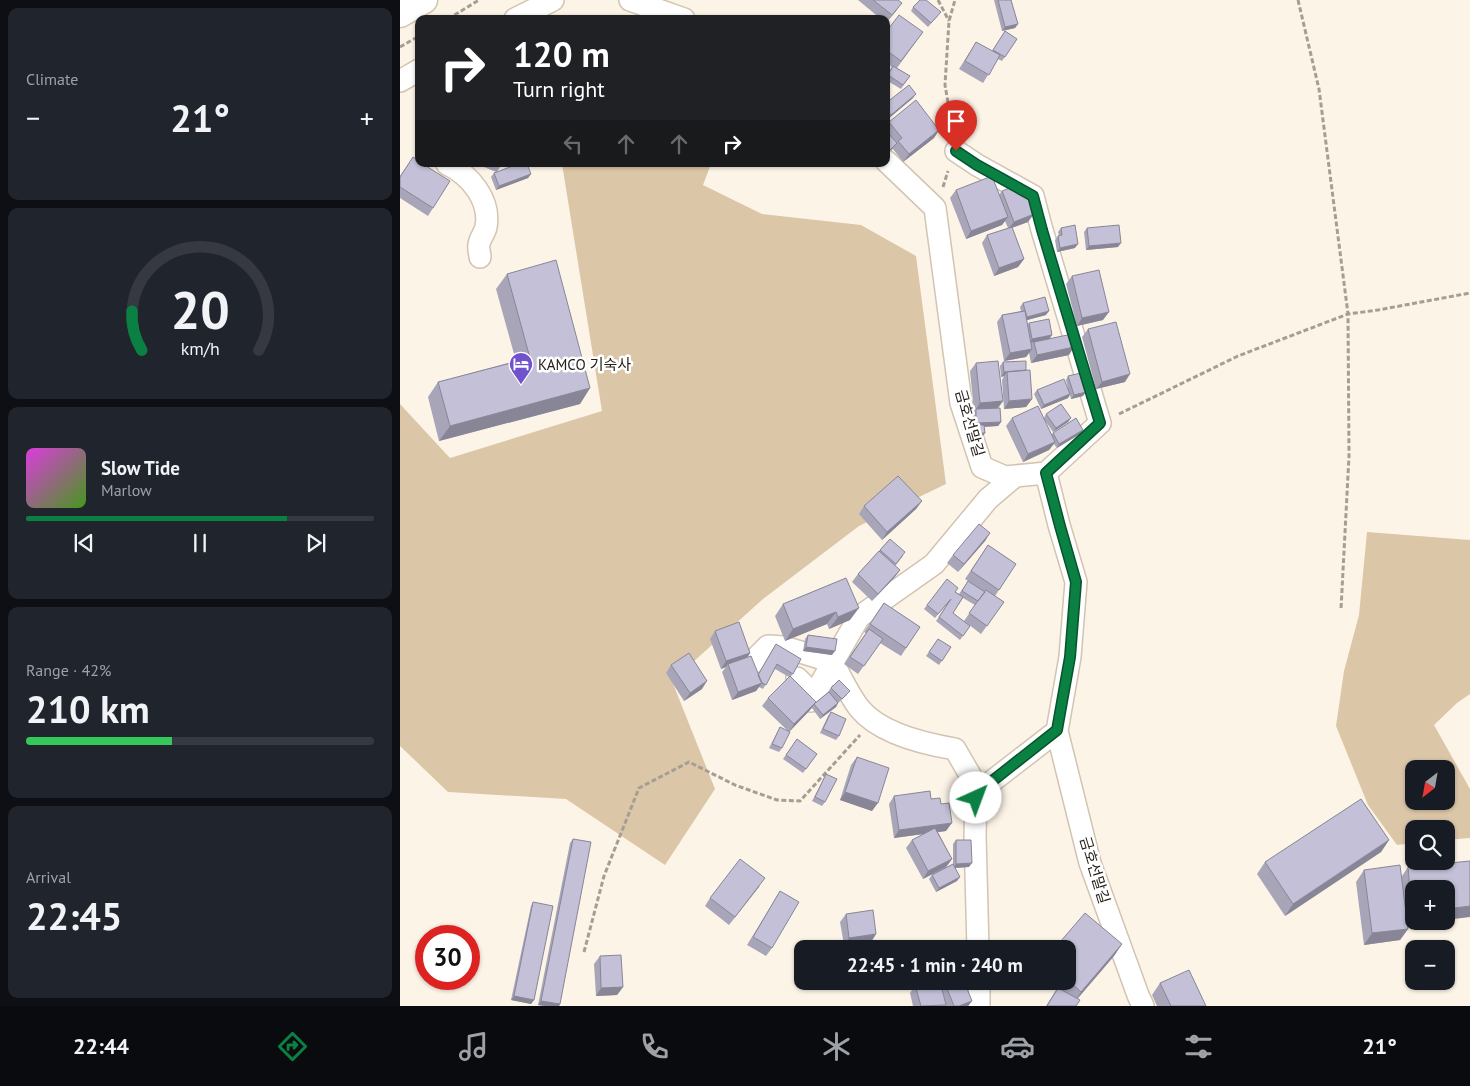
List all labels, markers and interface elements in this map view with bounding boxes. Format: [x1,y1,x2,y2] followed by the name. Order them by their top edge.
[513,31,610,77] text: 120 m
[430,35,495,100] icon: right
[26,69,78,89] text: Climate
[513,75,605,103] text: Turn right
[170,93,230,142] text: 21°
[26,99,40,136] text: −
[360,99,374,136] text: +
[935,100,977,151] pin
[942,107,970,135] icon: arrive
[559,130,587,158] icon: left
[612,130,640,158] icon: ahead
[665,130,693,158] icon: ahead
[718,130,746,158] icon: right
[171,276,229,343] text: 20
[180,337,220,360] text: km/h
[508,351,534,385] hotel icon: KAMCO 기숙사
[538,355,631,374] place label: KAMCO 기숙사
[951,387,989,459] street label: 금호선말길
[101,456,180,480] text: Slow Tide
[101,480,152,500] text: Marlow
[70,529,98,557] icon: previous
[186,529,214,557] icon: pause
[302,529,330,557] icon: next
[26,660,111,680] text: Range · 42%
[26,684,150,733] text: 210 km
[1405,760,1455,810] north arrow
[1405,760,1455,990] map controls
[949,771,1001,823] position arrow
[1405,820,1455,870] button: search
[1076,834,1114,906] street label: 금호선말길
[26,867,71,887] text: Arrival
[1405,880,1455,930] button: +
[26,891,122,940] text: 22:45
[415,925,480,990] speed limit sign: 30
[1405,940,1455,990] button: −
[847,953,1023,977] text: 22:45 · 1 min · 240 m
[275,1029,310,1064] icon: directions
[456,1029,491,1064] icon: music
[637,1029,672,1064] icon: phone
[819,1029,854,1064] icon: climate
[1000,1029,1035,1064] icon: car
[1181,1029,1216,1064] icon: filters
[73,1032,129,1060] text: 22:44
[1362,1032,1397,1060] text: 21°

